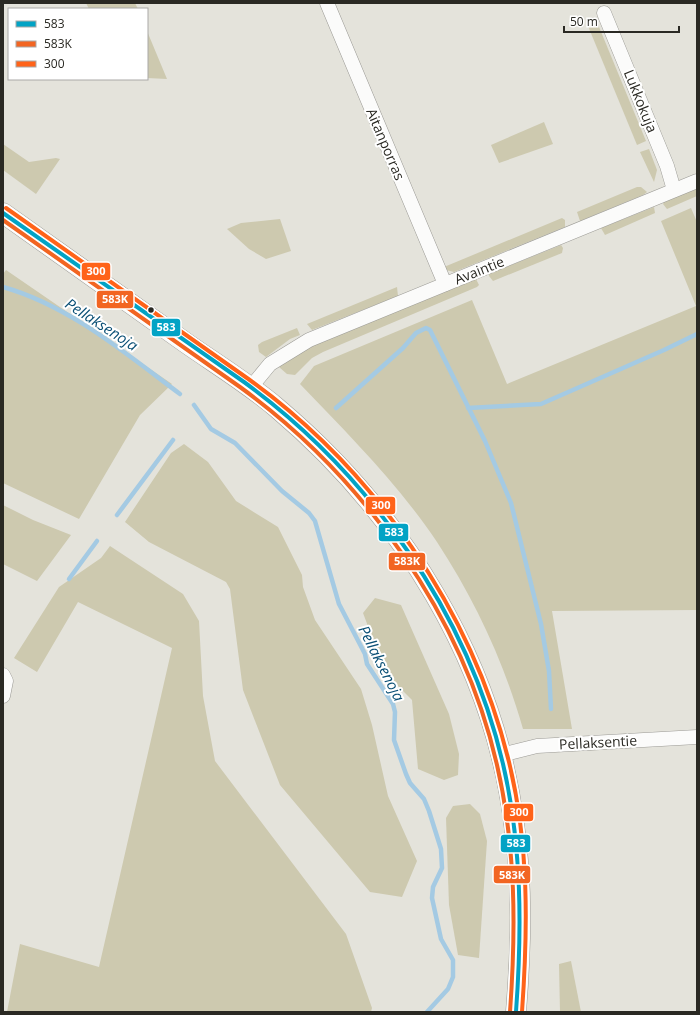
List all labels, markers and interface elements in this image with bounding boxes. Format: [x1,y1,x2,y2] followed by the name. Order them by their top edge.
[8,8,148,80] legend
[564,8,679,34] scale bar
[570,13,598,30] text: 50 m
[44,15,65,32] text: 583
[44,35,73,52] text: 583K
[44,55,65,72] text: 300
[620,67,662,135] street label: Lukkokuja
[362,105,410,183] street label: Aitanporras
[451,251,507,289] street label: Avaintie
[81,262,111,281] line badge: 300
[87,263,105,278] text: 300
[96,290,134,309] line badge: 583K
[102,291,129,306] text: 583K
[62,293,143,355] water label: Pellaksenoja
[146,305,156,315] unlabelled marker
[151,318,181,337] line badge: 583
[157,319,175,334] text: 583
[365,496,396,515] line badge: 300
[372,497,390,512] text: 300
[378,523,409,542] line badge: 583
[385,524,403,539] text: 583
[388,552,426,571] line badge: 583K
[394,553,421,568] text: 583K
[354,622,410,705] water label: Pellaksenoja
[559,730,638,754] street label: Pellaksentie
[503,803,534,822] line badge: 300
[510,804,528,819] text: 300
[500,834,531,853] line badge: 583
[507,835,525,850] text: 583
[493,865,531,884] line badge: 583K
[499,867,526,882] text: 583K

